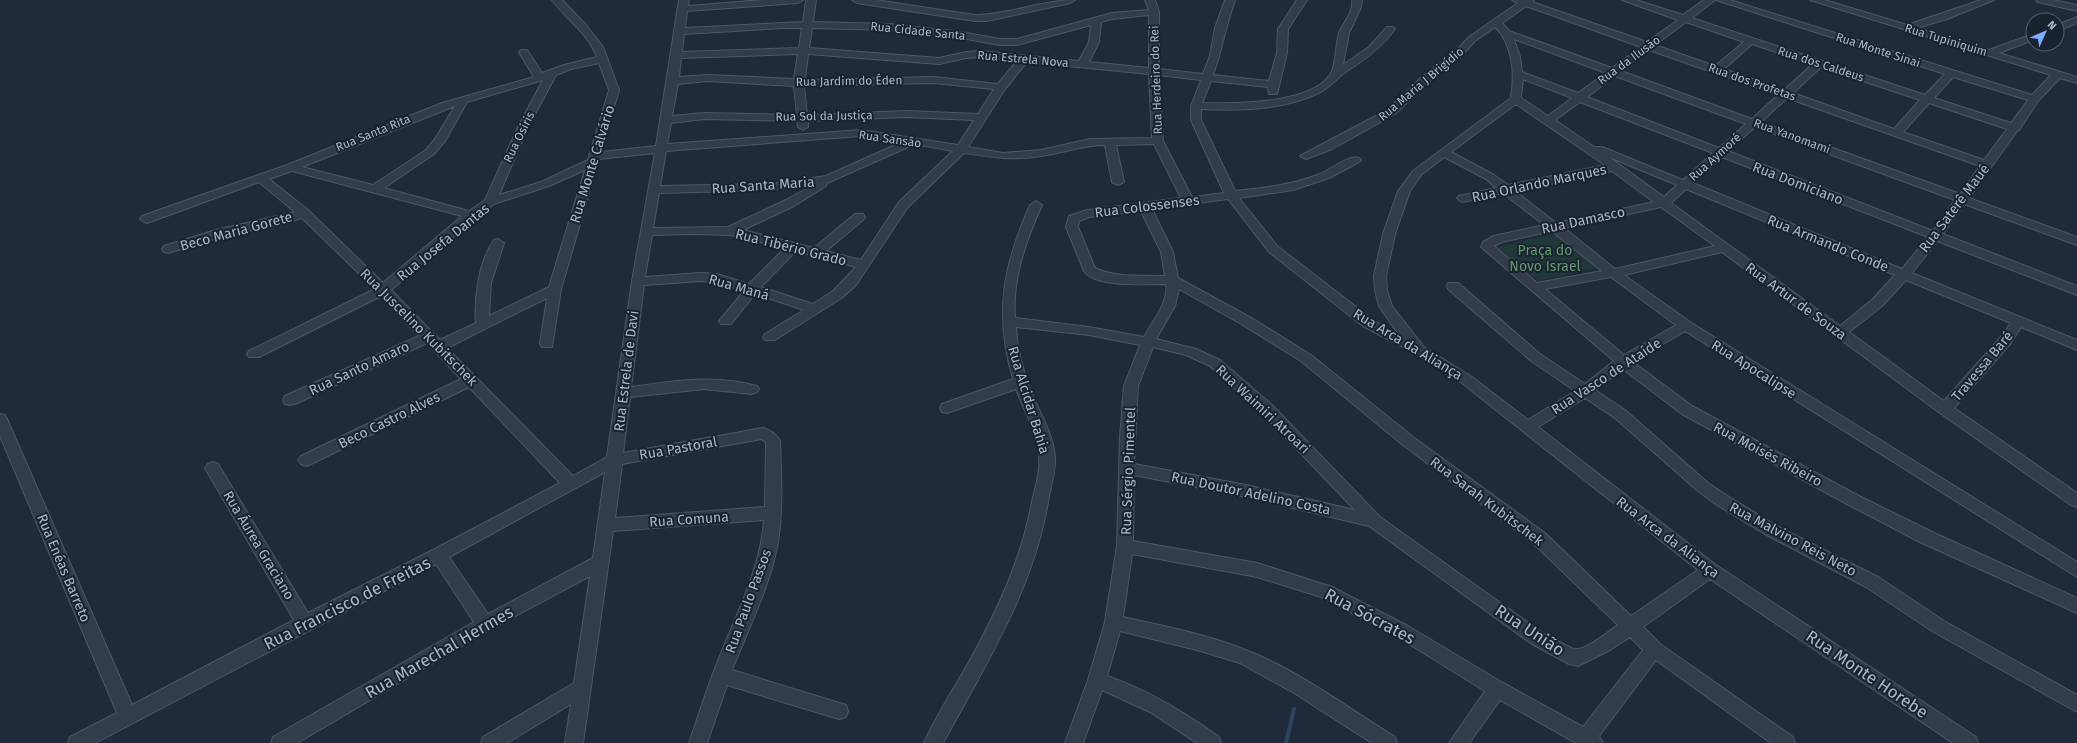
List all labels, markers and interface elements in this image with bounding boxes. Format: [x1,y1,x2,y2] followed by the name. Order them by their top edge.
[2025,12,2065,52] north arrow
[2045,18,2059,32] text: N
[870,19,966,43] street label: Rua Cidade Santa
[1903,21,1989,59] street label: Rua Tupiniquim
[1147,25,1165,135] street label: Rua Herdeiro do Rei
[1834,30,1922,70] street label: Rua Monte Sinai
[1595,33,1663,87] street label: Rua da Ilusão
[1776,43,1866,85] street label: Rua dos Caldeus
[1376,44,1466,124] street label: Rua Maria J Brigídio
[977,48,1069,70] street label: Rua Estrela Nova
[1706,60,1798,104] street label: Rua dos Profetas
[796,72,902,89] street label: Rua Jardim do Éden
[566,103,618,225] street label: Rua Monte Calvário
[775,108,873,124] street label: Rua Sol da Justiça
[501,109,537,165] street label: Rua Osiris
[334,112,412,154] street label: Rua Santa Rita
[1752,116,1832,156] street label: Rua Yanomami
[858,128,922,150] street label: Rua Sansão
[1686,130,1744,184] street label: Rua Aymoré
[1750,158,1846,209] street label: Rua Domiciano
[1470,161,1608,206] street label: Rua Orlando Marques
[1916,161,1993,256] street label: Rua Saterê Maué
[711,173,815,198] street label: Rua Santa Maria
[1094,192,1201,221] street label: Rua Colossenses
[394,200,493,285] street label: Rua Josefa Dantas
[1540,203,1626,238] street label: Rua Damasco
[178,208,294,255] street label: Beco Maria Gorete
[1765,211,1891,276] street label: Rua Armando Conde
[733,225,848,270] street label: Rua Tibério Grado
[1509,242,1581,275] park label: Praça do Novo Israel
[1742,259,1850,344] street label: Rua Artur de Souza
[356,265,481,390] street label: Rua Juscelino Kubitschek
[707,271,771,304] street label: Rua Maná
[1350,305,1466,384] street label: Rua Arca da Aliança
[611,310,642,433] street label: Rua Estrela de Davi
[1948,328,2017,405] street label: Travessa Baré
[1548,335,1664,418] street label: Rua Vasco de Ataíde
[1708,337,1799,402] street label: Rua Apocalipse
[306,338,412,399] street label: Rua Santo Amaro
[1004,344,1053,456] street label: Rua Alcidar Bahia
[1212,361,1313,457] street label: Rua Waimiri Atroari
[336,388,443,452] street label: Beco Castro Alves
[1118,407,1139,535] street label: Rua Sérgio Pimentel
[1710,419,1825,490] street label: Rua Moisés Ribeiro
[638,433,718,464] street label: Rua Pastoral
[1427,453,1547,550] street label: Rua Sarah Kubitschek
[1170,468,1332,519] street label: Rua Doutor Adelino Costa
[219,487,299,603] street label: Rua Áurea Graciano
[1613,493,1723,582] street label: Rua Arca da Aliança
[1726,499,1859,580] street label: Rua Malvino Reis Neto
[649,508,729,531] street label: Rua Comuna
[33,512,94,625] street label: Rua Enéas Barreto
[722,546,775,656] street label: Rua Paulo Passos
[260,552,434,655] street label: Rua Francisco de Freitas
[1321,584,1419,649] street label: Rua Sócrates
[1491,600,1569,661] street label: Rua União
[361,601,517,703] street label: Rua Marechal Hermes
[1802,626,1932,723] street label: Rua Monte Horebe

